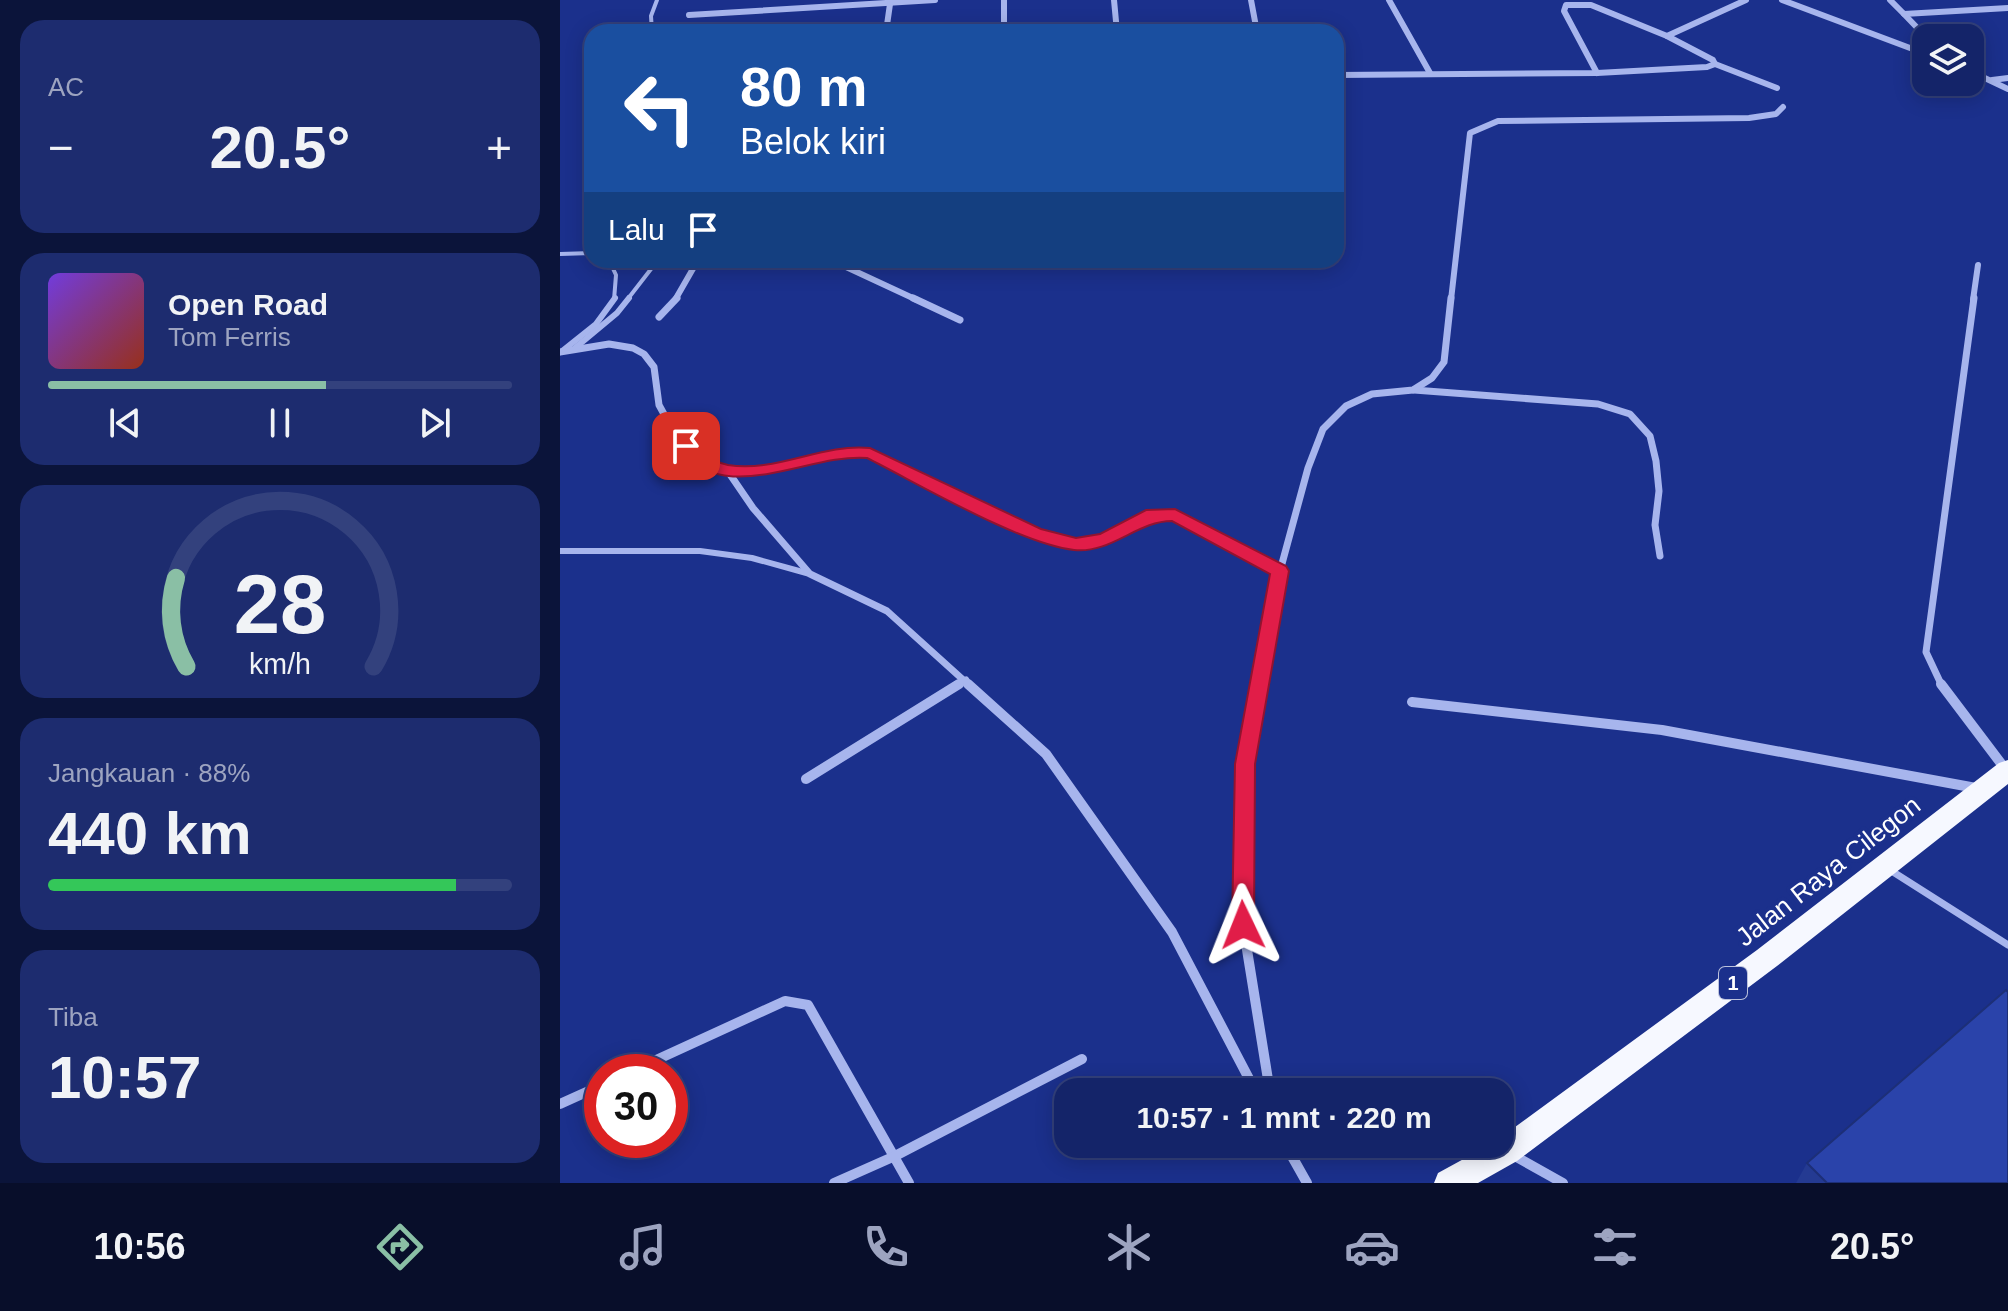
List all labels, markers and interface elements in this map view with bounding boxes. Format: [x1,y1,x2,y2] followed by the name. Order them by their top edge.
[1912,24,1984,96] map controls
[1912,24,1984,96] button: layers
[740,55,868,118] text: 80 m
[608,56,712,160] icon: left
[48,72,84,102] text: AC
[210,114,350,181] text: 20.5°
[740,121,886,162] text: Belok kiri
[48,123,74,172] text: −
[486,123,512,172] text: +
[681,208,725,252] icon: arrive
[608,213,665,246] text: Lalu
[168,288,328,321] text: Open Road
[168,322,291,352] text: Tom Ferris
[103,401,147,445] icon: previous
[258,401,302,445] icon: pause
[413,401,457,445] icon: next
[652,412,720,480] pin
[664,424,708,468] icon: arrive
[234,558,326,651] text: 28
[249,649,311,681] text: km/h
[48,758,250,788] text: Jangkauan · 88%
[1730,790,1926,952] street label: Jalan Raya Cilegon
[48,800,252,867] text: 440 km
[1201,883,1285,967] position arrow
[1719,967,1747,999] road number: 1
[48,1002,98,1032] text: Tiba
[48,1044,201,1111] text: 10:57
[584,1054,688,1158] speed limit sign: 30
[1136,1101,1432,1134] text: 10:57 · 1 mnt · 220 m
[372,1219,428,1275] icon: directions
[615,1219,671,1275] icon: music
[858,1219,914,1275] icon: phone
[1101,1219,1157,1275] icon: climate
[1344,1219,1400,1275] icon: car
[1587,1219,1643,1275] icon: filters
[93,1226,186,1267] text: 10:56
[1830,1226,1914,1267] text: 20.5°

